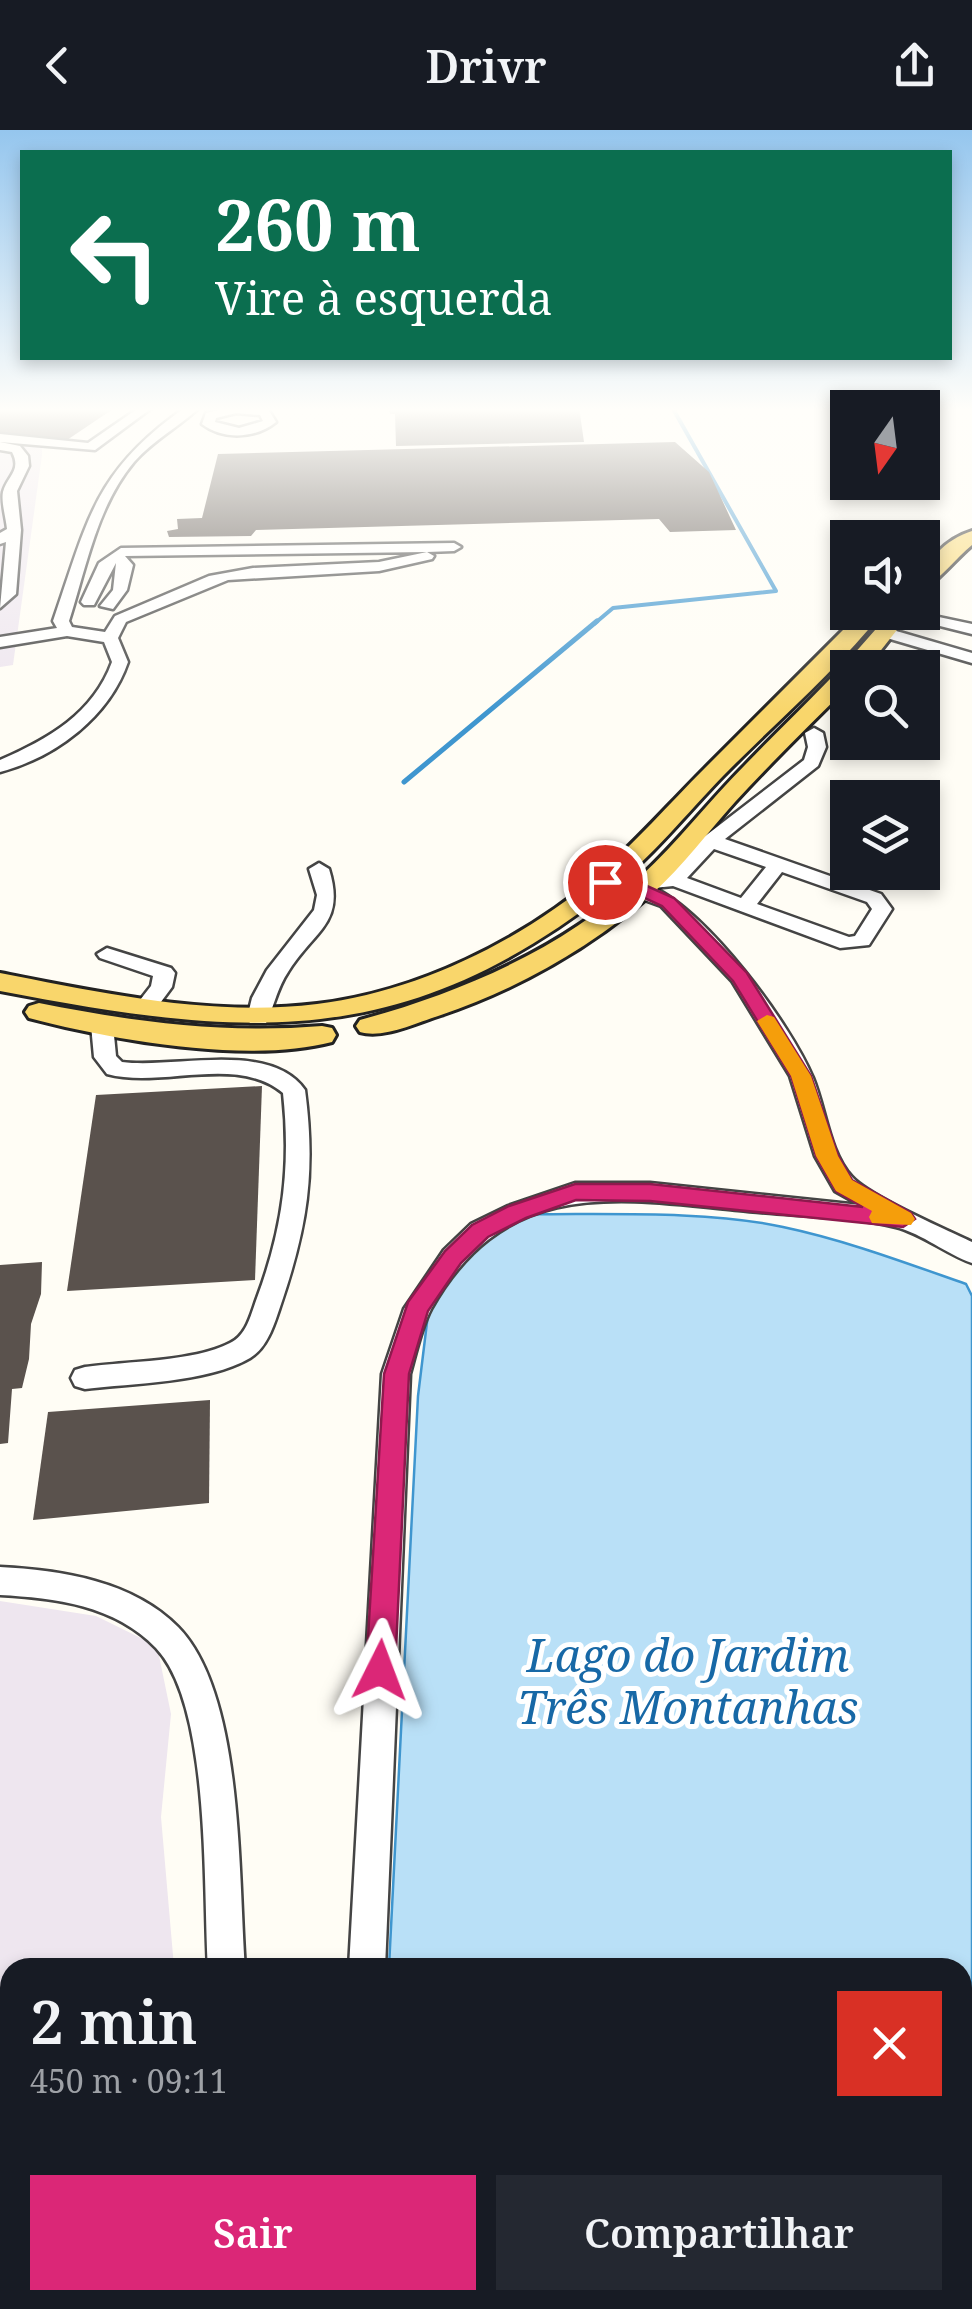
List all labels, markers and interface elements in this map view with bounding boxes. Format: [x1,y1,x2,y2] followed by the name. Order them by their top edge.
[425,35,547,96] text: Drivr
[30,38,85,93] icon: back
[887,38,942,93] icon: share
[215,176,421,272] text: 260 m
[50,190,180,320] icon: left
[215,267,553,328] text: Vire à esquerda
[830,390,940,500] north arrow
[830,390,940,890] map controls
[830,520,940,630] button: sound
[830,650,940,760] button: search
[830,780,940,890] button: layers
[563,840,648,925] pin
[578,855,633,910] icon: arrive
[328,1618,432,1722] position arrow
[518,1624,858,1737] water label: Lago do Jardim Três Montanhas
[30,1980,198,2062] text: 2 min
[837,1991,942,2096] button: close
[30,2059,228,2102] text: 450 m · 09:11
[30,2175,476,2290] button: Sair
[496,2175,942,2290] button: Compartilhar

